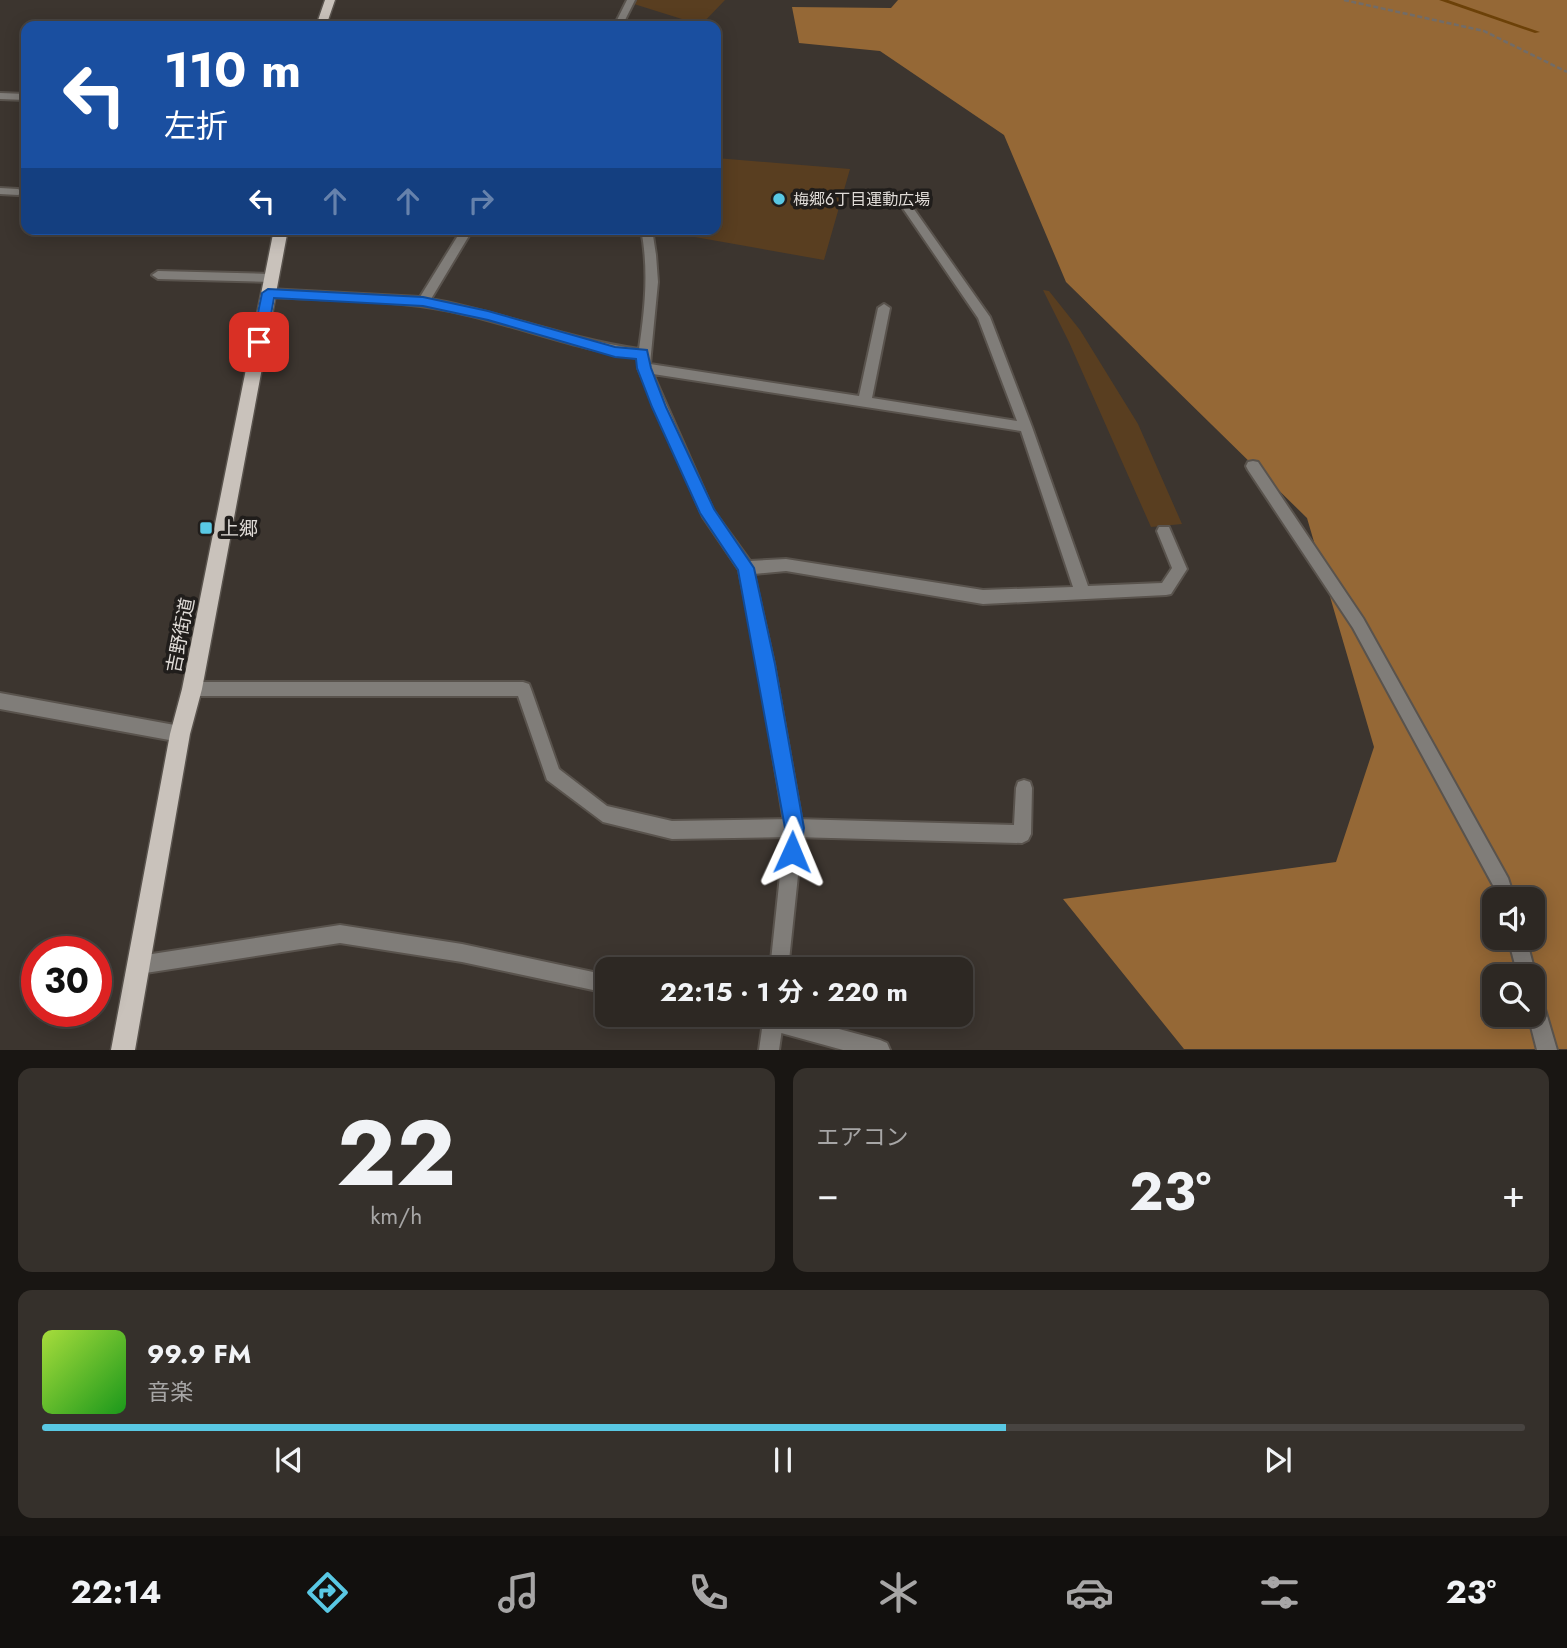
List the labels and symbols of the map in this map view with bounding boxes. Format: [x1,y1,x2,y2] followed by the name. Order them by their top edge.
[793,188,930,211] place label: 梅郷6丁目運動広場
[771,191,787,207] marker: 梅郷6丁目運動広場
[229,312,289,372] pin
[220,515,258,542] place label: 上郷
[198,520,214,536] marker: 上郷
[160,595,201,675] street label: 吉野街道
[755,815,829,889] position arrow
[21,936,112,1027] speed limit sign: 30

